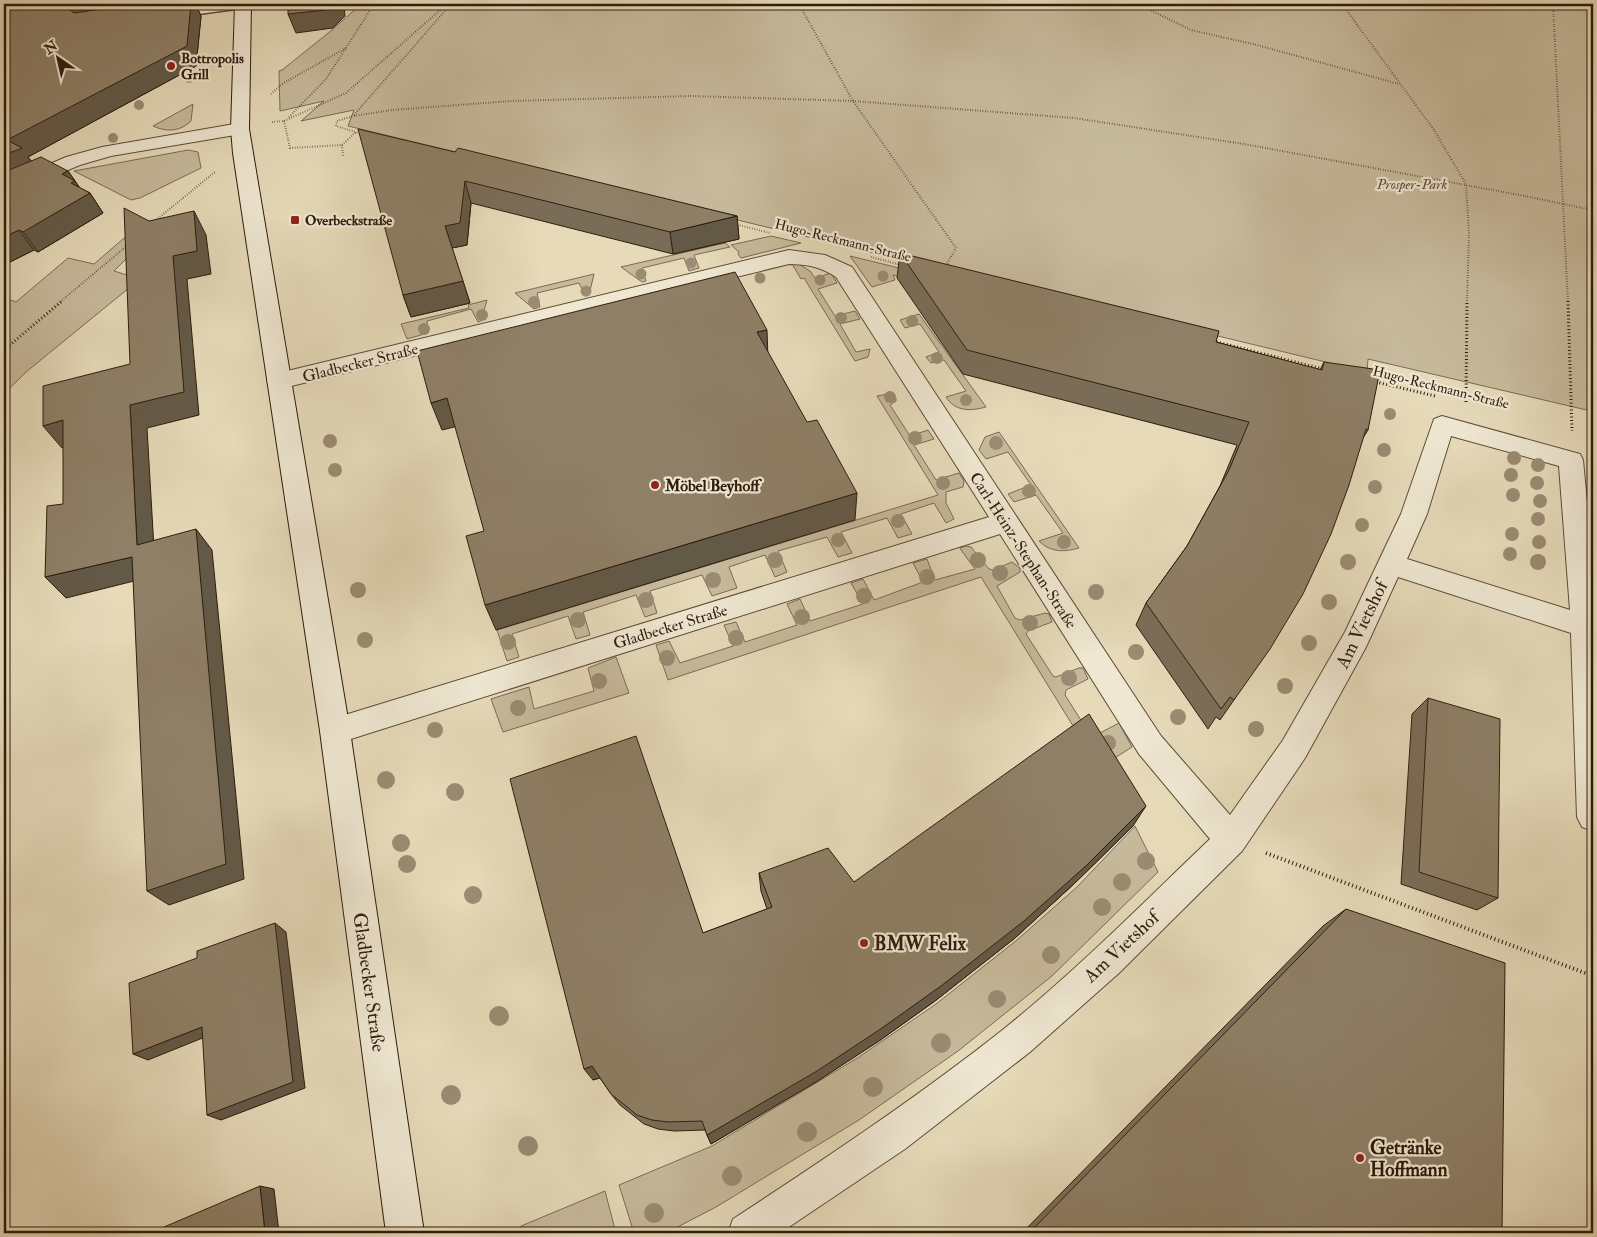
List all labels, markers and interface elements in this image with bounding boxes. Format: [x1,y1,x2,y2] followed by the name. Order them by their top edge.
[32,32,82,82] north arrow
[40,37,61,59] text: N
[181,50,244,83] place label: Bottropolis Grill
[165,60,177,72] marker: Bottropolis Grill
[1376,176,1447,193] park label: Prosper-Park
[305,212,392,229] place label: Overbeckstraße
[289,214,301,226] marker: Overbeckstraße
[773,215,913,266] street label: Hugo-Reckmann-Straße
[300,339,420,387] street label: Gladbecker Straße
[1371,362,1511,413] street label: Hugo-Reckmann-Straße
[964,469,1081,633] street label: Carl-Heinz-Stephan-Straße
[664,476,762,497] place label: Möbel Beyhoff
[649,479,661,491] marker: Möbel Beyhoff
[1330,574,1395,673] street label: Am Vietshof
[611,600,730,654] street label: Gladbecker Straße
[1078,904,1167,989] street label: Am Vietshof
[347,911,391,1053] street label: Gladbecker Straße
[874,932,966,956] place label: BMW Felix
[858,937,870,949] marker: BMW Felix
[1370,1136,1448,1182] place label: Getränke Hoffmann
[1354,1152,1366,1164] marker: Getränke Hoffmann

